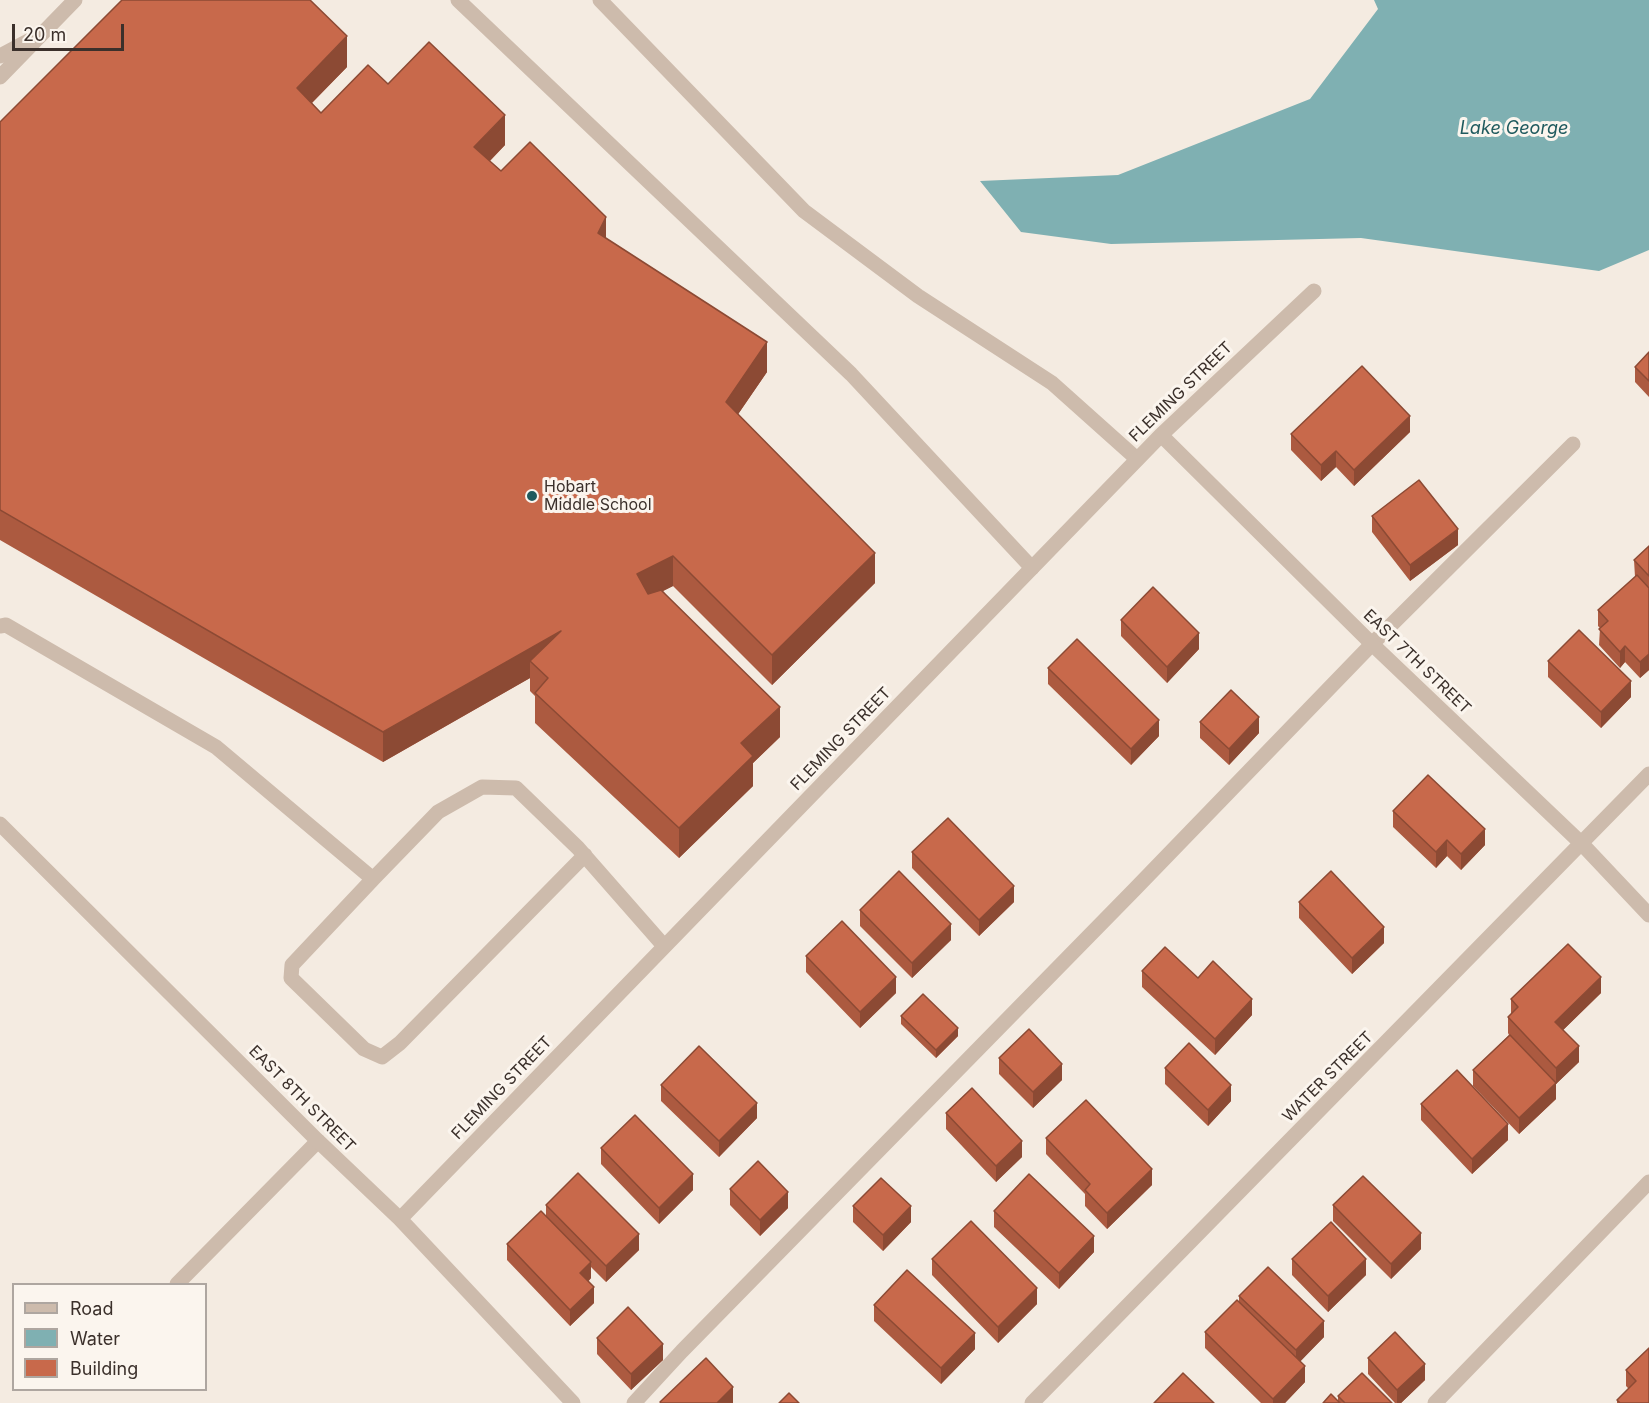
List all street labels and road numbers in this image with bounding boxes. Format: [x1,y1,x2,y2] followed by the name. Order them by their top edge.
[1125,338,1237,446] street label: FLEMING STREET
[1359,606,1475,718] street label: EAST 7TH STREET
[787,683,895,795] street label: FLEMING STREET
[1279,1028,1377,1126] street label: WATER STREET
[448,1032,556,1144] street label: FLEMING STREET
[245,1042,359,1156] street label: EAST 8TH STREET

